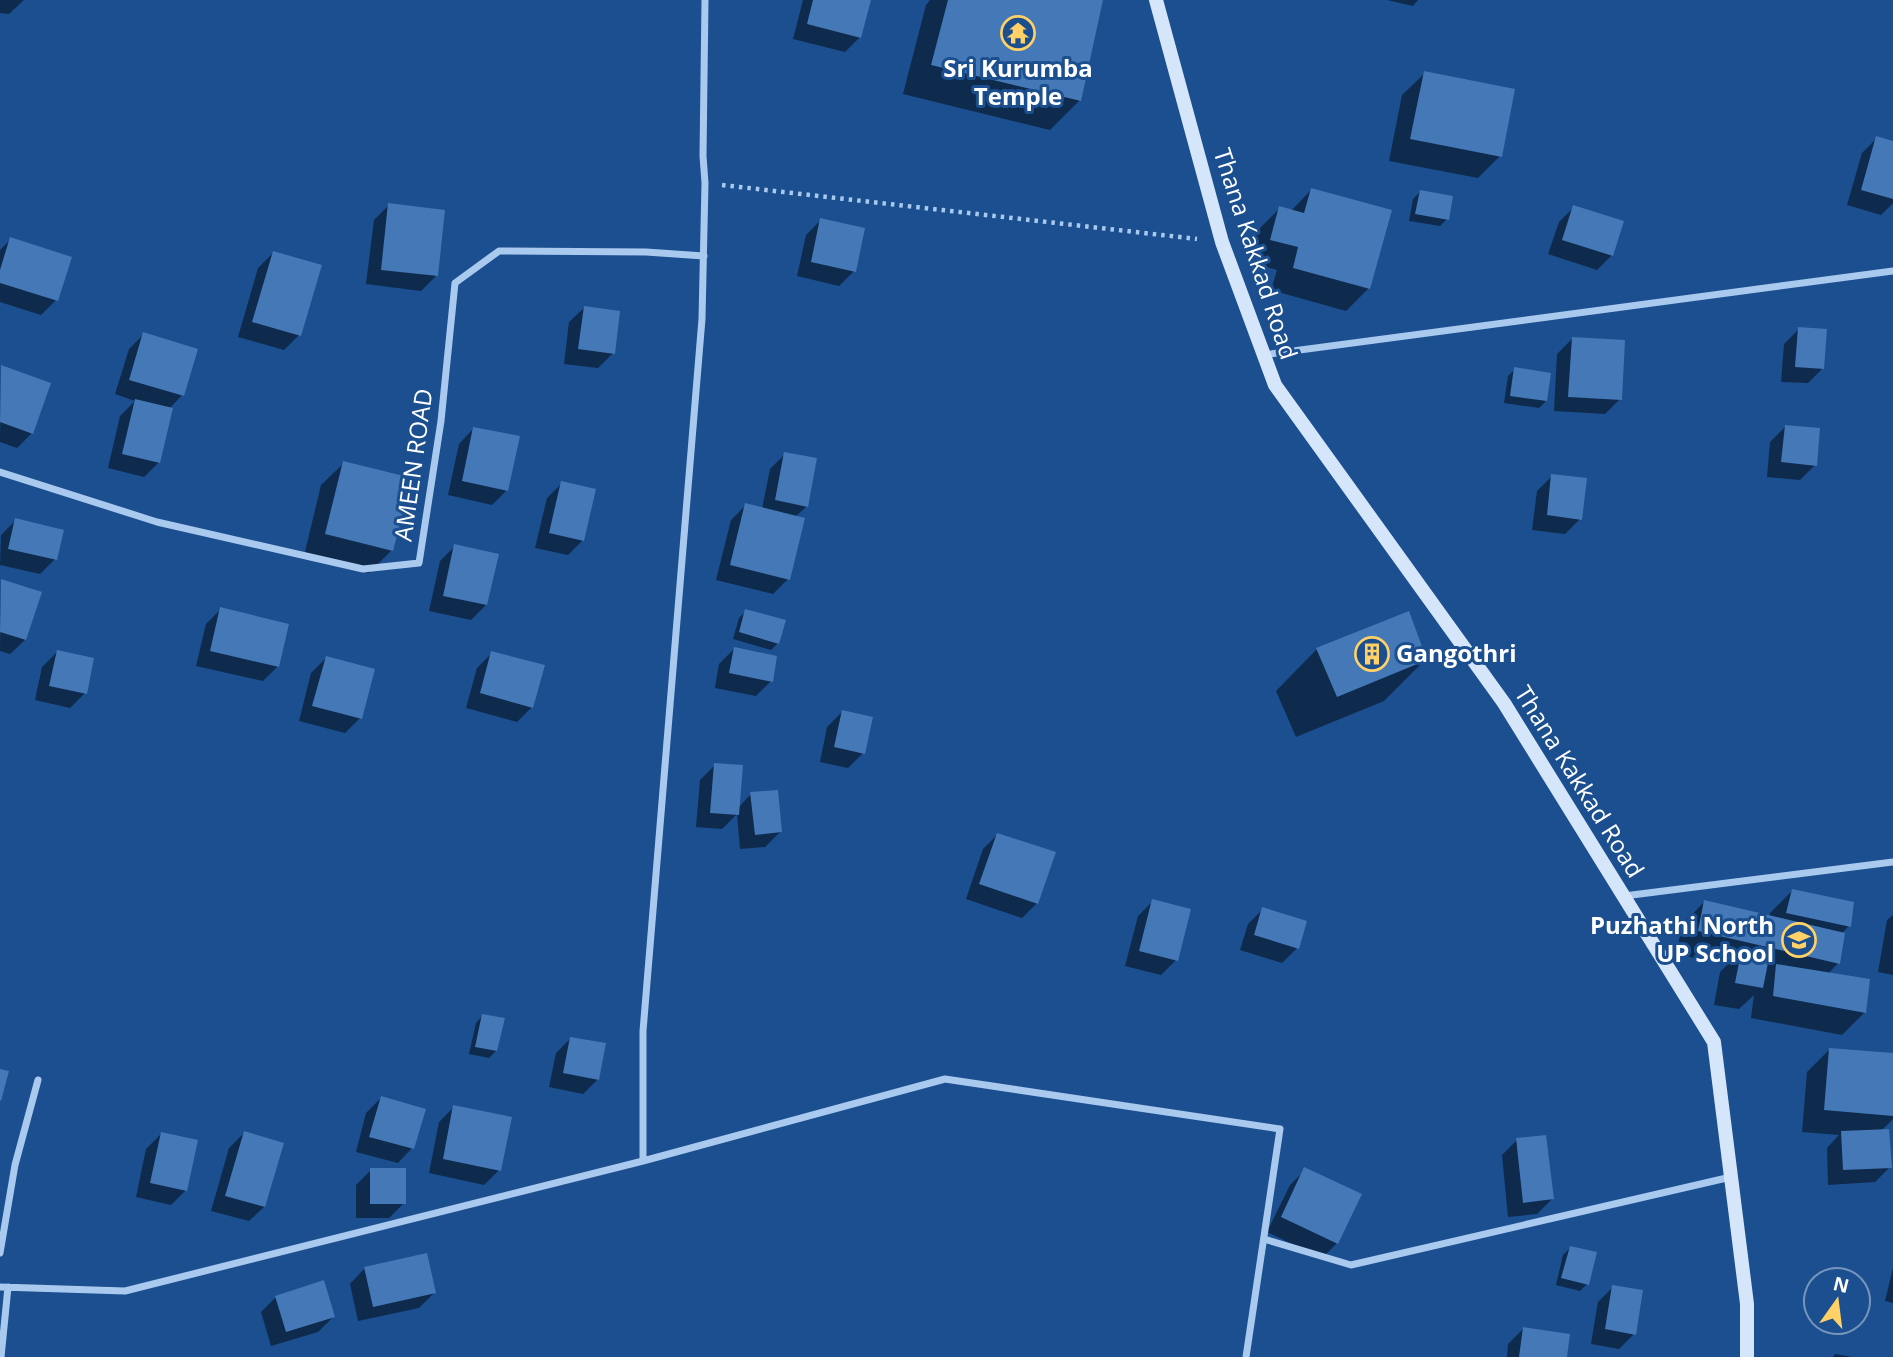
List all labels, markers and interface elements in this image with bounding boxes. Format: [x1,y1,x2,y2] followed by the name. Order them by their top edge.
[999,14,1037,52] temple icon: Sri Kurumba Temple
[943,51,1093,112] place label: Sri Kurumba Temple
[1207,144,1306,363] street label: Thana Kakkad Road
[385,386,440,543] street label: AMEEN ROAD
[1353,635,1391,673] building icon: Gangothri
[1396,636,1516,669] place label: Gangothri
[1508,679,1653,883] street label: Thana Kakkad Road
[1590,908,1774,969] place label: Puzhathi North UP School
[1780,921,1818,959] school or university icon: Puzhathi North UP School
[1802,1266,1872,1336] north arrow
[1830,1270,1852,1299] text: N

